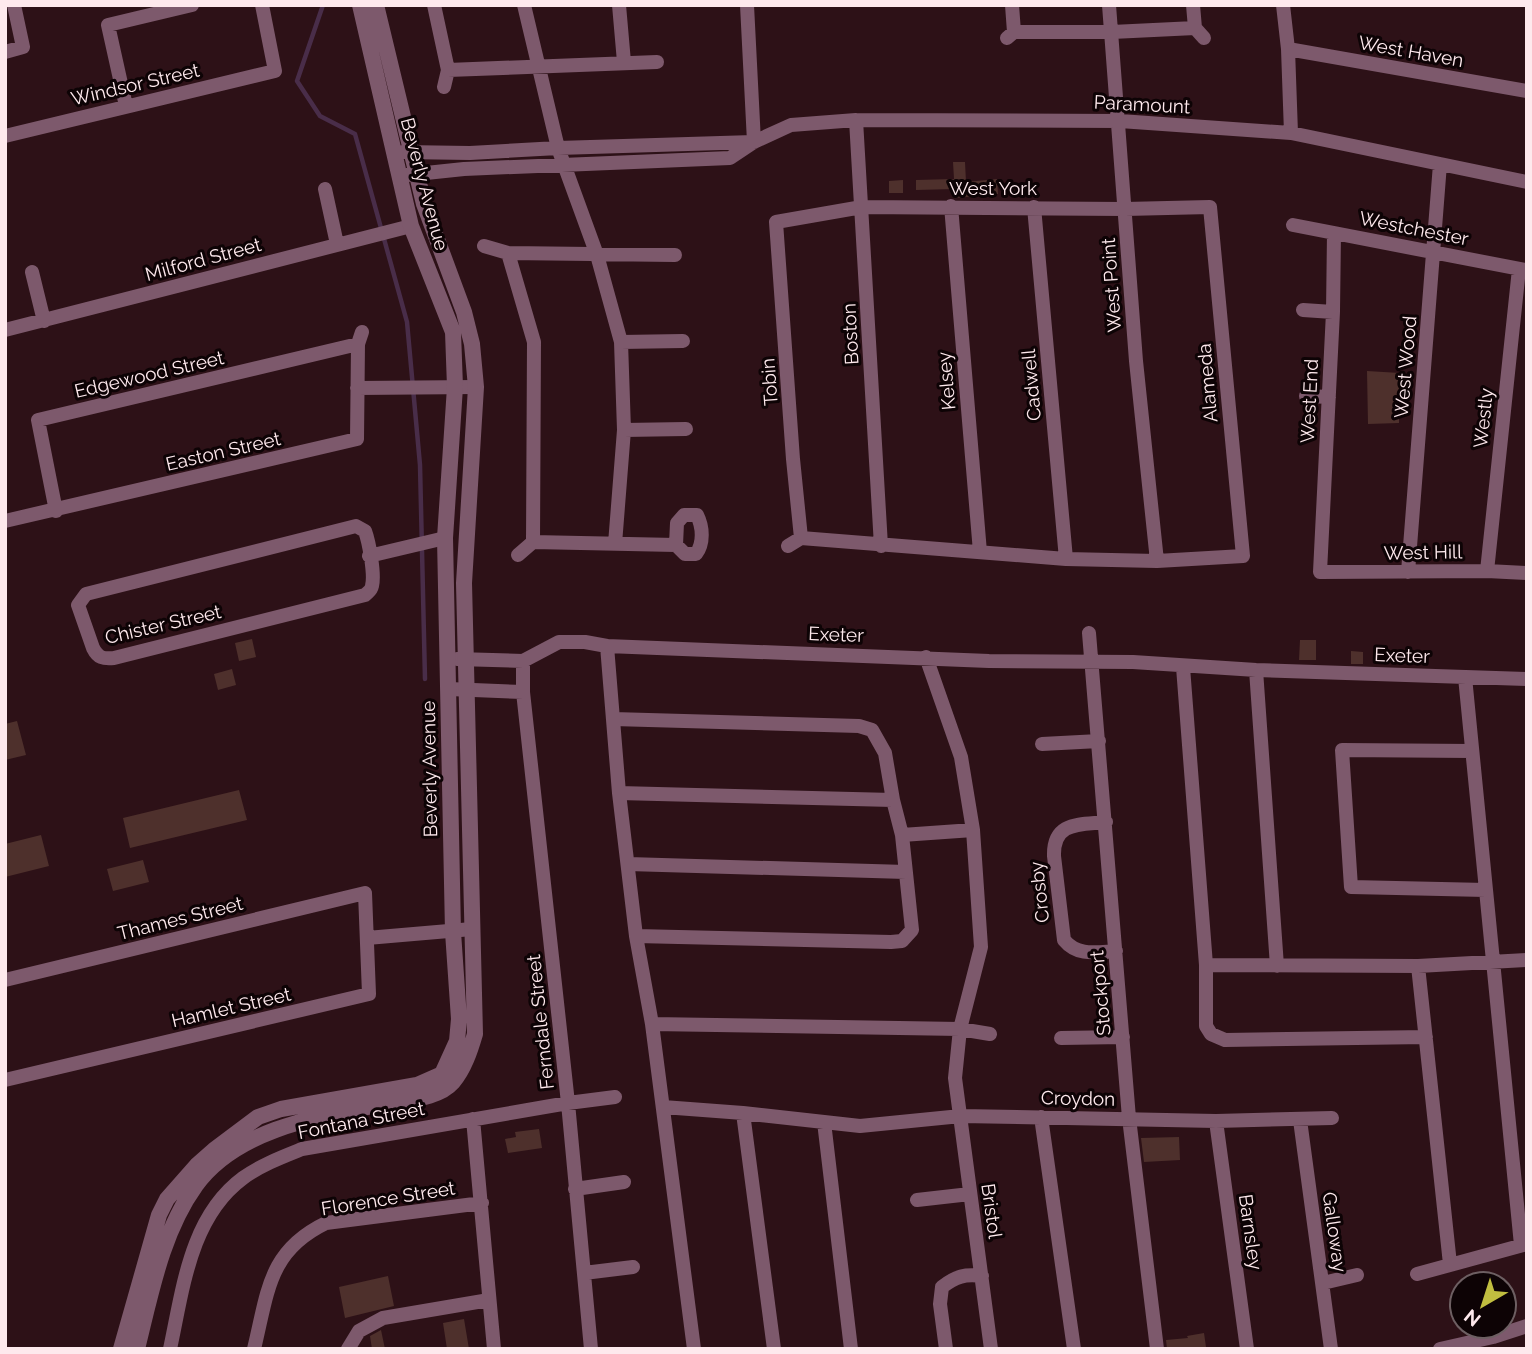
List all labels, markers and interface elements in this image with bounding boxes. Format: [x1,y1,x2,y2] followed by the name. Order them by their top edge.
[1357,31,1465,71] street label: West Haven
[69,58,202,109] street label: Windsor Street
[1093,90,1191,118] street label: Paramount
[397,115,453,253] street label: Beverly Avenue
[949,177,1037,199] street label: West York
[1357,207,1471,249] street label: Westchester
[143,233,264,285] street label: Milford Street
[1097,236,1125,333] street label: West Point
[837,303,863,365] street label: Boston
[1390,315,1420,419] street label: West Wood
[1193,343,1221,423] street label: Alameda
[72,346,227,402] street label: Edgewood Street
[1017,347,1045,422] street label: Cadwell
[933,351,959,411] street label: Kelsey
[756,357,782,407] street label: Tobin
[1296,358,1322,444] street label: West End
[1469,387,1497,449] street label: Westly
[163,427,283,475] street label: Easton Street
[1383,540,1463,564] street label: West Hill
[103,600,224,648] street label: Chister Street
[808,622,865,646] street label: Exeter
[1374,643,1431,667] street label: Exeter
[417,700,441,838] street label: Beverly Avenue
[1025,860,1053,924] street label: Crosby
[115,892,246,944] street label: Thames Street
[1085,949,1115,1037] street label: Stockport
[522,953,558,1091] street label: Ferndale Street
[169,982,293,1031] street label: Hamlet Street
[1041,1086,1115,1110] street label: Croydon
[296,1097,427,1143] street label: Fontana Street
[319,1176,457,1219] street label: Florence Street
[977,1182,1007,1241] street label: Bristol
[1318,1190,1352,1274] street label: Galloway
[1235,1193,1267,1271] street label: Barnsley
[1448,1270,1518,1340] north arrow
[1460,1305,1485,1331] text: N

